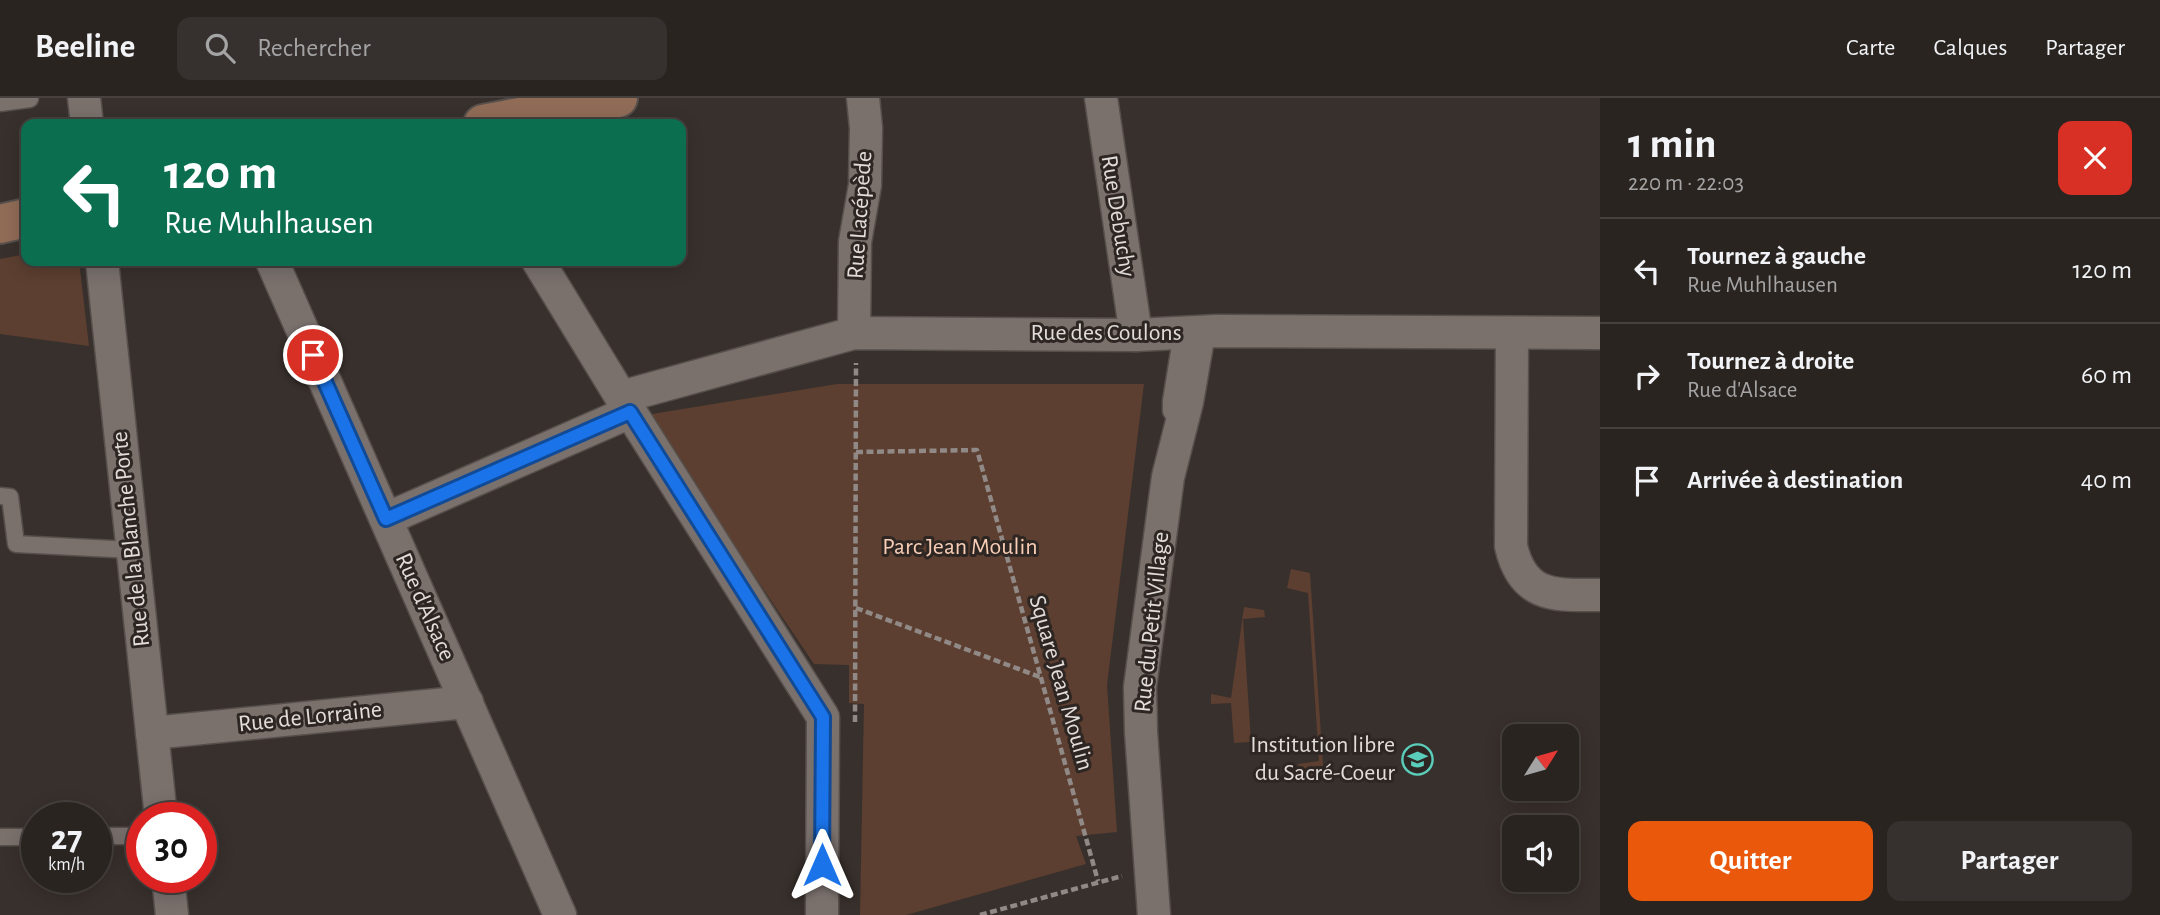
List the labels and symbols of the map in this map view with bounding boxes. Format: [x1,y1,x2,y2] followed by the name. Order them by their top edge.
[844,150,876,280] street label: Rue Lacépède
[1097,154,1139,278] street label: Rue Debuchy
[1030,321,1182,345] street label: Rue des Coulons
[283,325,343,385] pin
[108,430,154,648] street label: Rue de la Blanche Porte
[1131,531,1173,713] street label: Rue du Petit Village
[882,535,1038,559] park label: Parc Jean Moulin
[391,550,459,664] street label: Rue d'Alsace
[1025,593,1097,773] street label: Square Jean Moulin
[237,698,383,736] street label: Rue de Lorraine
[1502,724,1578,802] north arrow
[1250,733,1395,785] place label: Institution libre du Sacré-Coeur
[1401,742,1435,776] school or university icon: Institution libre du Sacré-Coeur
[126,802,217,893] speed limit sign: 30
[785,828,859,902] position arrow

